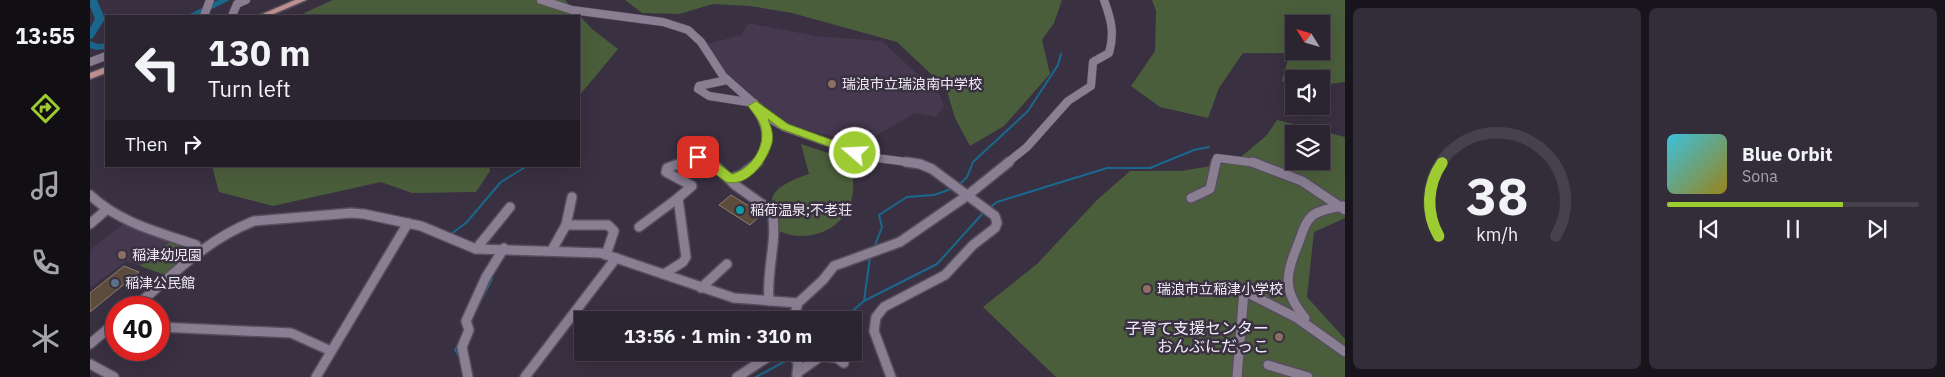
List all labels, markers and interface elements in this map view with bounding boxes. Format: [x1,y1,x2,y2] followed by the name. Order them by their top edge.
[1285,15,1330,60] north arrow
[1285,15,1330,170] map controls
[15,21,75,50] text: 13:55
[208,30,311,76] text: 130 m
[125,35,190,100] icon: left
[1285,70,1330,115] button: sound
[208,74,291,103] text: Turn left
[842,75,982,93] place label: 瑞浪市立瑞浪南中学校
[826,78,838,90] marker: 瑞浪市立瑞浪南中学校
[28,91,63,126] icon: directions
[1285,125,1330,170] button: layers
[828,126,880,178] position arrow
[178,130,206,158] icon: right
[125,132,168,156] text: Then
[677,136,719,178] pin
[1742,142,1832,166] text: Blue Orbit
[684,143,712,171] icon: arrive
[1466,162,1528,229] text: 38
[1742,166,1778,186] text: Sona
[28,168,63,203] icon: music
[750,201,852,219] place label: 稲荷温泉;不老荘
[734,204,746,216] marker: 稲荷温泉;不老荘
[1695,215,1723,243] icon: previous
[1779,215,1807,243] icon: pause
[1863,215,1891,243] icon: next
[1476,223,1518,246] text: km/h
[28,245,63,280] icon: phone
[132,246,202,264] place label: 稲津幼児園
[116,249,128,261] marker: 稲津幼児園
[125,274,195,292] place label: 稲津公民館
[109,277,121,289] marker: 稲津公民館
[1157,280,1283,298] place label: 瑞浪市立稲津小学校
[1141,283,1153,295] marker: 瑞浪市立稲津小学校
[105,296,170,361] speed limit sign: 40
[1125,318,1269,356] place label: 子育て支援センター おんぶにだっこ
[28,321,63,356] icon: climate
[624,324,812,348] text: 13:56 · 1 min · 310 m
[1273,331,1285,343] marker: 子育て支援センター おんぶにだっこ

